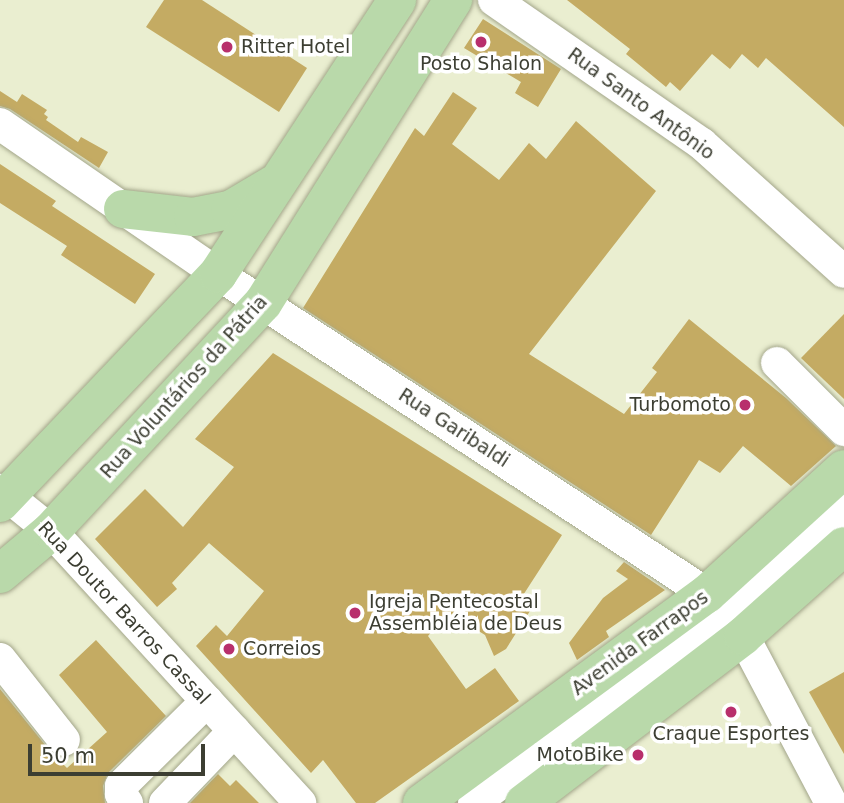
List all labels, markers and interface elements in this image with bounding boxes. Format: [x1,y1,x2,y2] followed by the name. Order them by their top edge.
[473,34,489,50] marker: Posto Shalon
[241,36,350,58] place label: Ritter Hotel
[219,39,235,55] marker: Ritter Hotel
[563,43,719,165] street label: Rua Santo Antônio
[420,53,542,75] place label: Posto Shalon
[96,291,272,483] street label: Rua Voluntários da Pátria
[394,384,514,472] street label: Rua Garibaldi
[630,394,731,416] place label: Turbomoto
[737,397,753,413] marker: Turbomoto
[33,517,215,709] street label: Rua Doutor Barros Cassal
[567,586,713,700] street label: Avenida Farrapos
[369,591,562,635] place label: Igreja Pentecostal Assembléia de Deus
[347,605,363,621] marker: Igreja Pentecostal Assembléia de Deus
[243,638,321,660] place label: Correios
[221,641,237,657] marker: Correios
[723,704,739,720] marker: Craque Esportes
[653,723,809,745] place label: Craque Esportes
[32,730,208,774] scale bar
[41,744,95,768] text: 50 m
[537,744,624,766] place label: MotoBike
[630,747,646,763] marker: MotoBike

